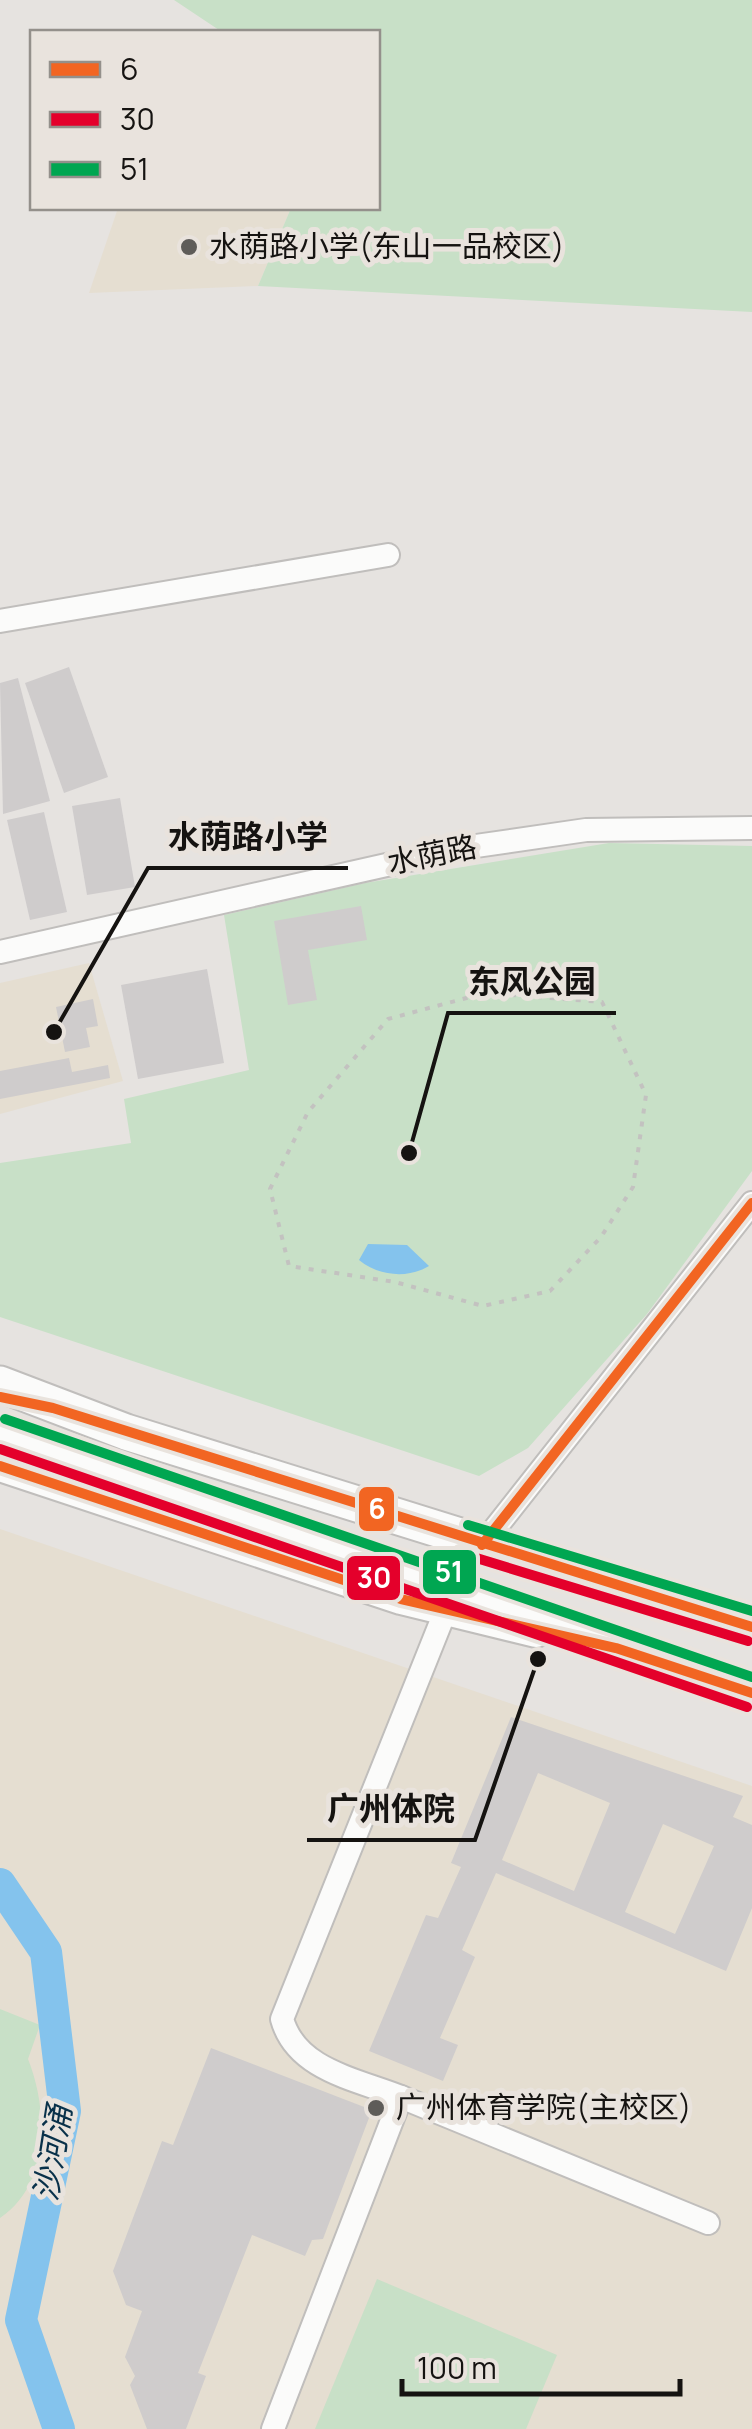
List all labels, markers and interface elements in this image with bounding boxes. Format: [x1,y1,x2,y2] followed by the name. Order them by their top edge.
[30,30,380,210] legend
[120,48,139,89] text: 6
[120,98,155,139] text: 30
[120,148,149,189] text: 51
[209,225,565,266] place label: 水荫路小学(东山一品校区)
[178,236,200,258] marker: 水荫路小学(东山一品校区)
[148,806,348,868] callout: 水荫路小学
[168,814,328,858] text: 水荫路小学
[384,825,480,882] street label: 水荫路
[448,951,616,1013] callout: 东风公园
[468,959,596,1003] text: 东风公园
[357,1485,396,1533] line badge: 6
[368,1489,386,1527] text: 6
[421,1548,478,1596] line badge: 51
[435,1552,463,1590] text: 51
[345,1554,402,1602] line badge: 30
[357,1558,391,1596] text: 30
[307,1778,475,1840] callout: 广州体院
[327,1786,455,1830] text: 广州体院
[396,2086,692,2127] place label: 广州体育学院(主校区)
[365,2097,387,2119] marker: 广州体育学院(主校区)
[23,2099,82,2204] water label: 沙河涌
[402,2334,680,2396] scale bar
[417,2347,497,2388] text: 100 m

